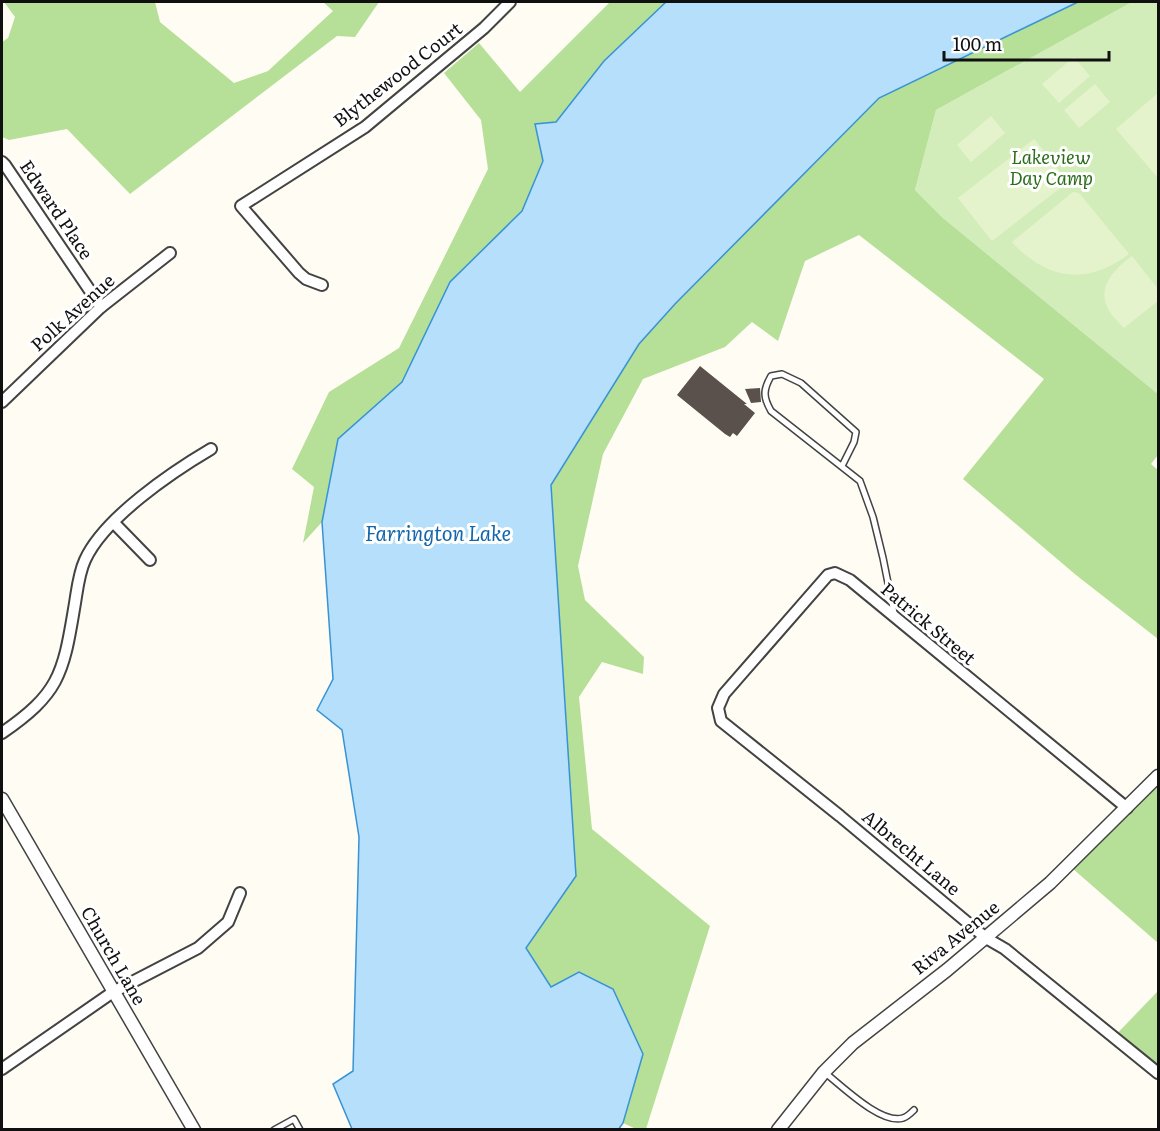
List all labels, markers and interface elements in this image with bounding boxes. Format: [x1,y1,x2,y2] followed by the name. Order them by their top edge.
[327,14,468,133] street label: Blythewood Court
[944,24,1109,62] scale bar
[953,30,1002,57] text: 100 m
[1009,143,1093,191] park label: Lakeview Day Camp
[14,154,101,264] street label: Edward Place
[24,267,120,357] street label: Polk Avenue
[365,517,511,547] water label: Farrington Lake
[876,575,983,671] street label: Patrick Street
[857,803,967,901] street label: Albrecht Lane
[906,893,1005,980] street label: Riva Avenue
[75,901,154,1010] street label: Church Lane

